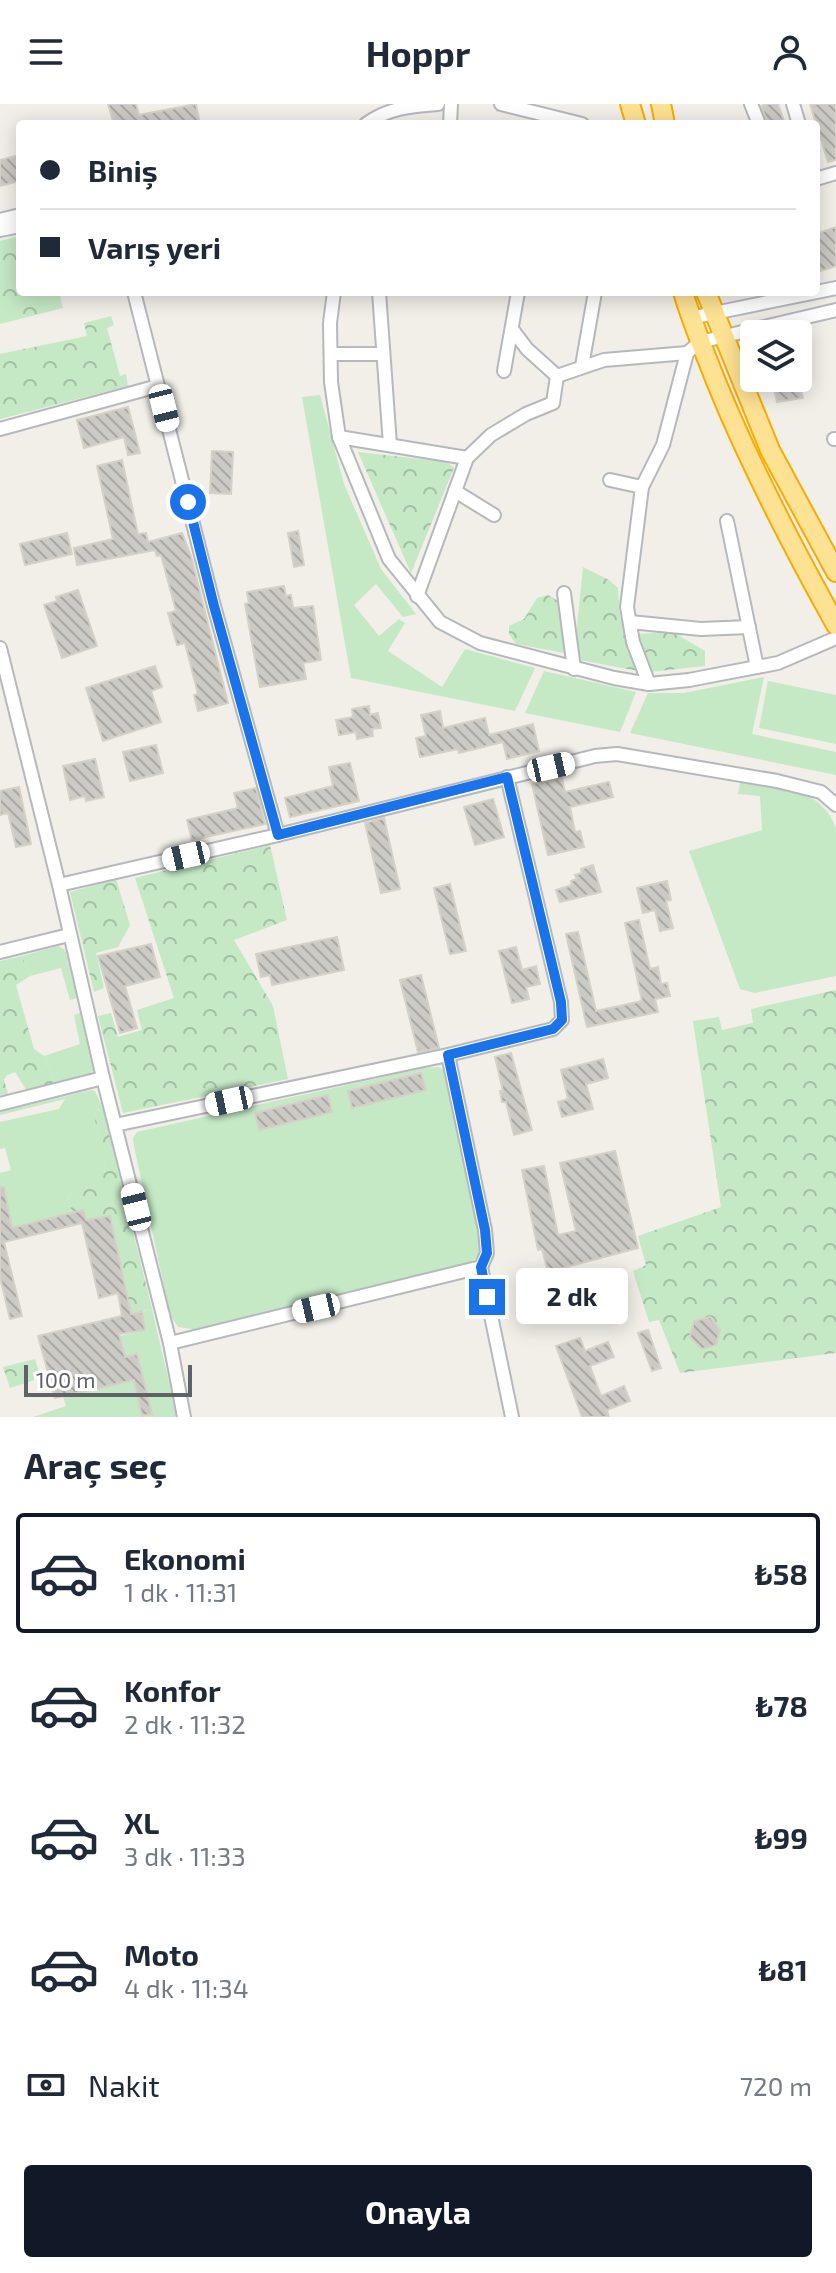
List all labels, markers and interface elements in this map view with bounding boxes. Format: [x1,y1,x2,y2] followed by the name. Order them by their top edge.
[24,30,68,74] icon: menu
[768,30,812,74] icon: person
[366,31,470,74] text: Hoppr
[88,152,158,188] text: Biniş
[88,229,221,265] text: Varış yeri
[740,320,812,392] map controls
[740,320,812,392] button: layers
[147,382,181,434] car
[170,484,206,520] route start
[525,750,577,784] car
[160,839,212,873] car
[203,1084,255,1118] car
[119,1181,153,1233] car
[515,1269,627,1325] callout: 2 dk
[469,1279,505,1315] route end
[547,1280,597,1311] text: 2 dk
[290,1291,342,1325] car
[24,1361,192,1397] scale bar
[36,1366,95,1392] text: 100 m
[24,1443,167,1486] text: Araç seç
[28,1537,100,1609] icon: car
[124,1540,246,1576] text: Ekonomi
[755,1555,808,1591] text: ₺58
[124,1576,237,1607] text: 1 dk · 11:31
[28,1669,100,1741] icon: car
[124,1672,221,1708] text: Konfor
[756,1687,808,1723] text: ₺78
[124,1708,246,1739] text: 2 dk · 11:32
[28,1801,100,1873] icon: car
[124,1804,159,1840] text: XL
[755,1819,808,1855] text: ₺99
[124,1840,246,1871] text: 3 dk · 11:33
[28,1933,100,2005] icon: car
[124,1936,199,1972] text: Moto
[758,1951,808,1987] text: ₺81
[124,1972,249,2003] text: 4 dk · 11:34
[24,2063,68,2107] icon: cash
[88,2067,160,2103] text: Nakit
[740,2070,812,2101] text: 720 m
[24,2165,812,2257] button: Onayla

